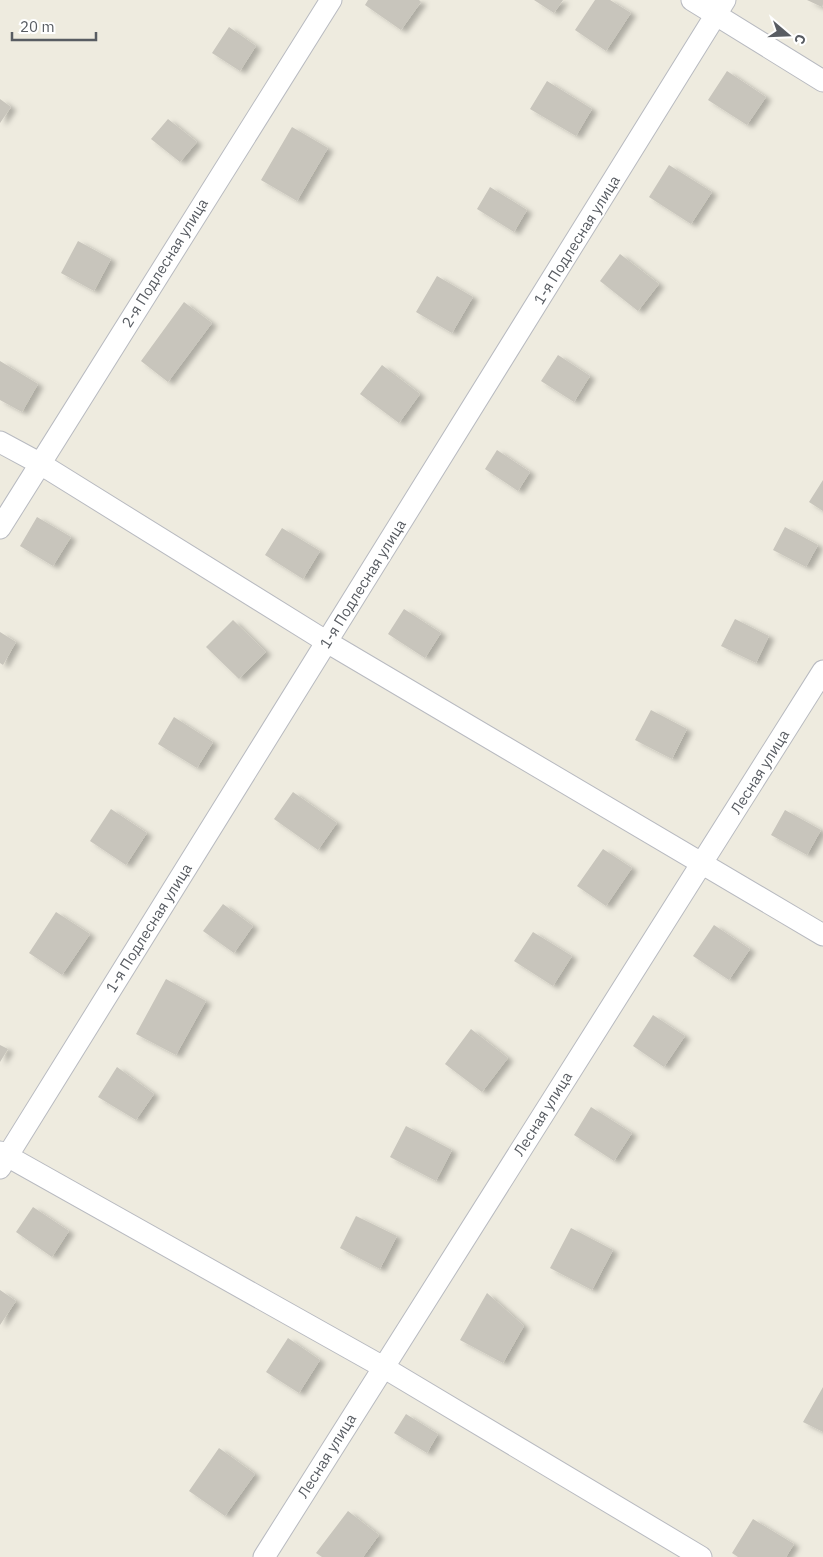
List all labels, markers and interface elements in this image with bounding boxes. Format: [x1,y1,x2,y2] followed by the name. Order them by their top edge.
[12,10,96,42] scale bar
[763,10,813,60] north arrow
[20,17,55,36] text: 20 m
[790,32,810,46] text: С
[529,172,624,308] street label: 1-я Подлесная улица
[117,195,212,331] street label: 2-я Подлесная улица
[315,516,410,652] street label: 1-я Подлесная улица
[726,726,793,817] street label: Лесная улица
[101,860,196,996] street label: 1-я Подлесная улица
[509,1068,576,1159] street label: Лесная улица
[293,1410,360,1501] street label: Лесная улица

